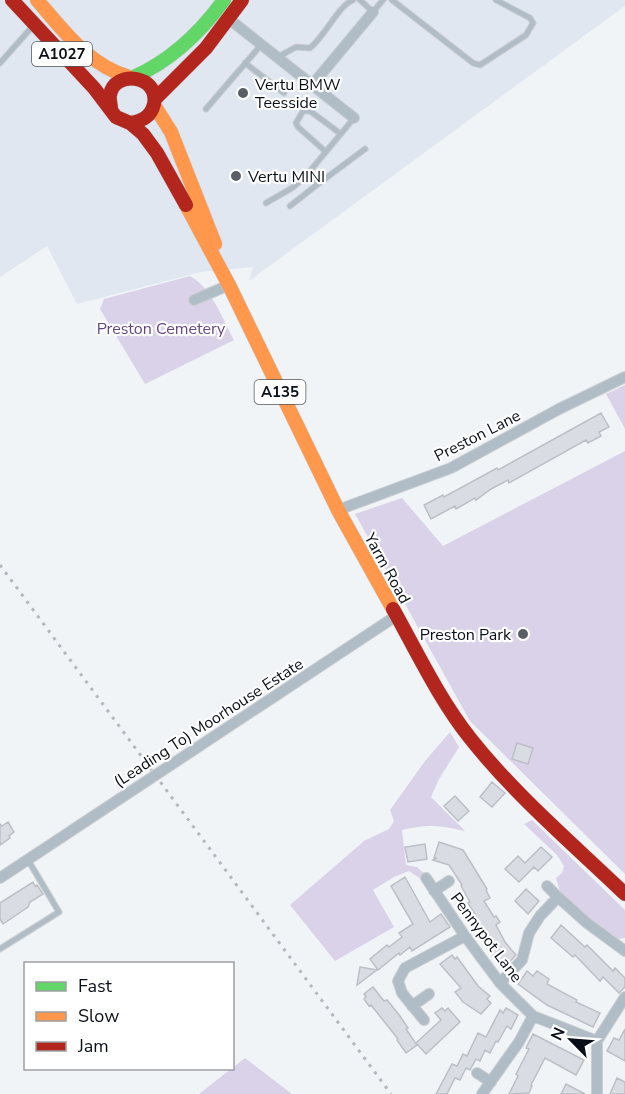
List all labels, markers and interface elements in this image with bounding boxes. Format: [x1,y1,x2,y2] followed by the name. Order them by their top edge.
[32,42,92,66] road number: A1027
[254,74,341,114] place label: Vertu BMW Teesside
[236,86,250,100] marker: Vertu BMW Teesside
[247,166,325,188] place label: Vertu MINI
[229,169,243,183] marker: Vertu MINI
[97,318,226,340] park label: Preston Cemetery
[254,380,306,404] road number: A135
[431,405,524,467] street label: Preston Lane
[358,528,416,608] street label: Yarm Road
[420,624,512,646] place label: Preston Park
[516,627,530,641] marker: Preston Park
[109,653,308,793] street label: (Leading To) Moorhouse Estate
[445,888,527,987] street label: Pennypot Lane
[24,962,234,1070] legend
[78,974,113,998] text: Fast
[78,1004,119,1028] text: Slow
[541,1010,601,1070] north arrow
[546,1024,571,1044] text: N
[77,1034,109,1058] text: Jam

